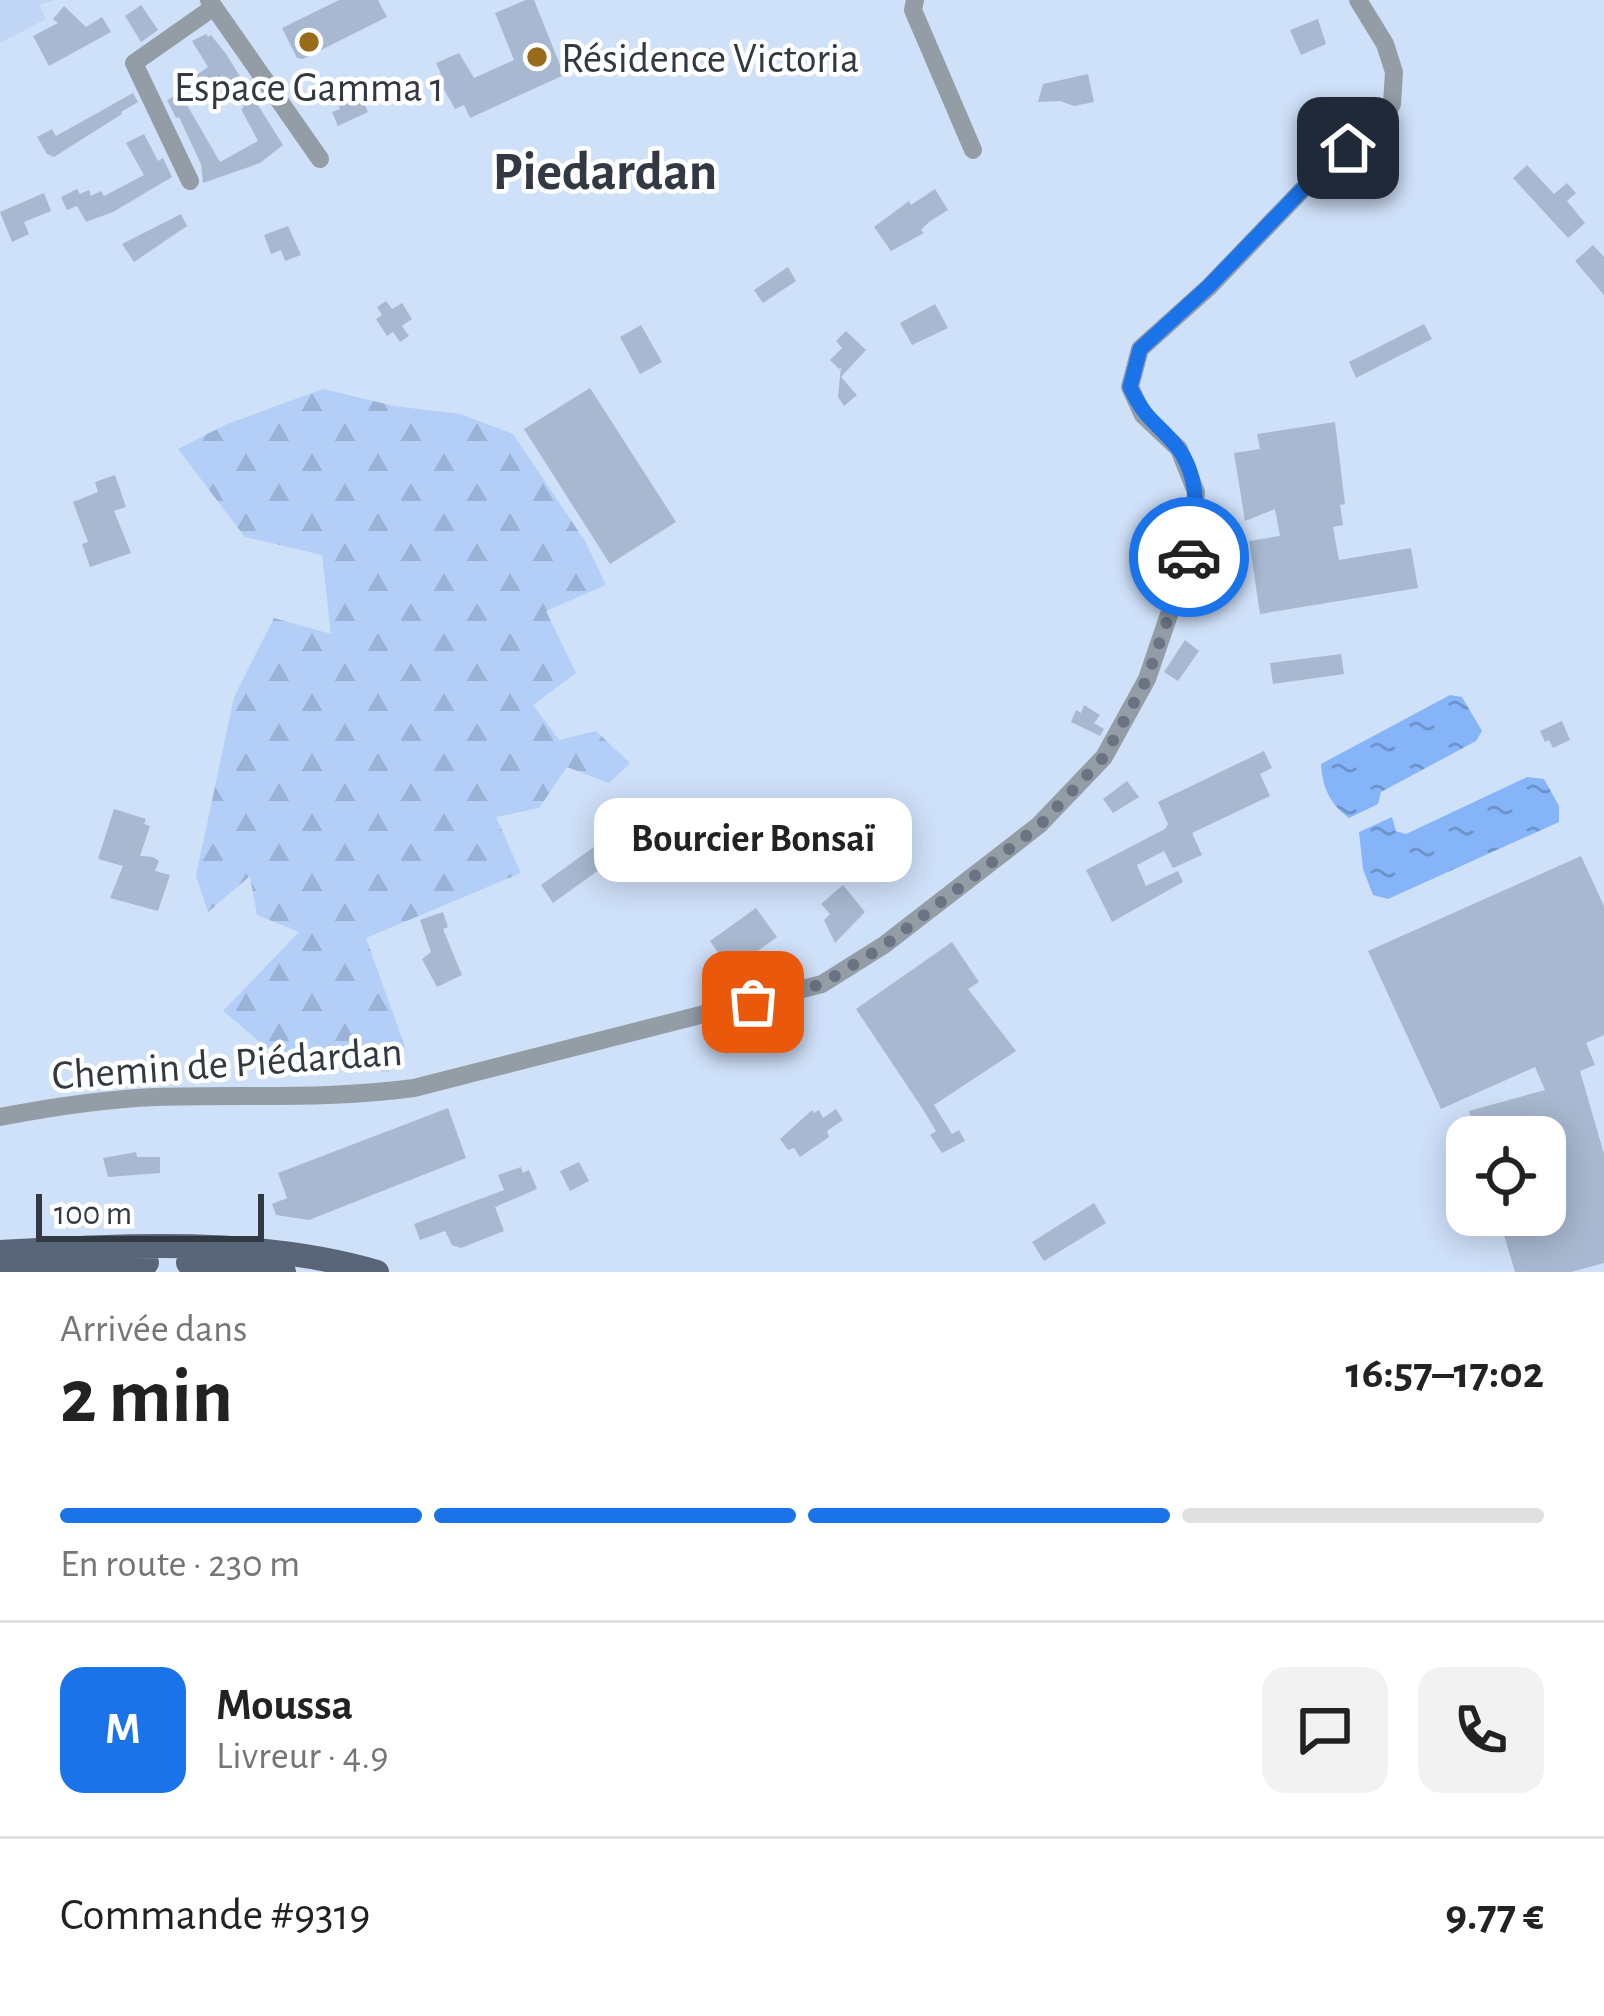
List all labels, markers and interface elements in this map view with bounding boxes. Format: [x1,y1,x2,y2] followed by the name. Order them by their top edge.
[296,29,322,55] marker: Espace Gamma 1
[561,38,859,80] place label: Résidence Victoria
[524,44,550,70] marker: Résidence Victoria
[174,67,444,109] place label: Espace Gamma 1
[1297,97,1399,199] pin
[1315,115,1381,181] icon: home
[493,146,717,200] district label: Piedardan
[1129,497,1249,617] courier
[1156,524,1222,590] icon: car
[594,798,912,882] callout: Bourcier Bonsaï
[631,820,875,859] text: Bourcier Bonsaï
[702,951,804,1053] pin
[720,969,786,1035] icon: bag
[50,1031,404,1097] street label: Chemin de Piédardan
[1446,1116,1566,1236] map controls
[1446,1116,1566,1236] button: locate
[36,1188,264,1241] scale bar
[54,1198,132,1231] text: 100 m
[60,1310,247,1349] text: Arrivée dans
[1346,1351,1544,1396] text: 16:57–17:02
[60,1359,233,1437] text: 2 min
[60,1545,300,1584] text: En route · 230 m
[1262,1667,1388,1793] button: chat
[1418,1667,1544,1793] button: phone
[216,1683,353,1728] text: Moussa
[105,1707,141,1752] text: M
[216,1737,389,1776] text: Livreur · 4.9
[60,1893,370,1938] text: Commande #9319
[1445,1893,1544,1938] text: 9.77 €

